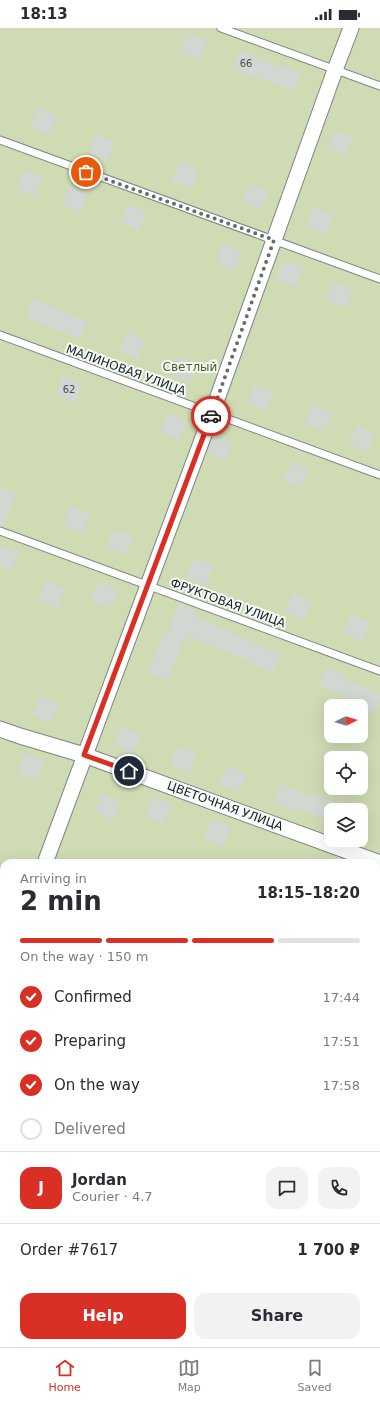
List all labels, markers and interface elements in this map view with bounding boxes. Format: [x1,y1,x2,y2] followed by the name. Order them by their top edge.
[20,5,68,23] text: 18:13
[240,58,252,69] house number: 66
[69,155,103,189] pin
[75,161,97,183] icon: bag
[64,342,189,398] street label: МАЛИНОВАЯ УЛИЦА
[163,360,217,374] park label: Светлый
[63,384,75,395] house number: 62
[191,396,231,436] courier
[200,405,222,427] icon: car
[168,576,288,631] street label: ФРУКТОВАЯ УЛИЦА
[324,699,368,743] north arrow
[324,699,368,847] map controls
[324,751,368,795] button: locate
[112,754,146,788] pin
[118,760,140,782] icon: home
[165,778,286,834] street label: ЦВЕТОЧНАЯ УЛИЦА
[324,803,368,847] button: layers
[20,871,87,886] text: Arriving in
[257,884,360,902] text: 18:15–18:20
[20,886,102,916] text: 2 min
[20,949,148,964] text: On the way · 150 m
[20,986,42,1008] icon: check
[54,988,132,1006] text: Confirmed
[323,990,360,1005] text: 17:44
[20,1030,42,1052] icon: check
[54,1032,126,1050] text: Preparing
[323,1034,360,1049] text: 17:51
[20,1074,42,1096] icon: check
[54,1076,140,1094] text: On the way
[323,1078,360,1093] text: 17:58
[54,1120,126,1138] text: Delivered
[266,1167,308,1209] button: chat
[318,1167,360,1209] button: phone
[72,1171,127,1189] text: Jordan
[38,1179,44,1197] text: J
[72,1189,153,1204] text: Courier · 4.7
[20,1241,118,1259] text: Order #7617
[297,1241,360,1259] text: 1 700 ₽
[20,1293,186,1339] button: Help
[194,1293,360,1339] button: Share
[48,1357,81,1394] tab: Home
[178,1357,201,1394] tab: Map
[298,1357,332,1394] tab: Saved

